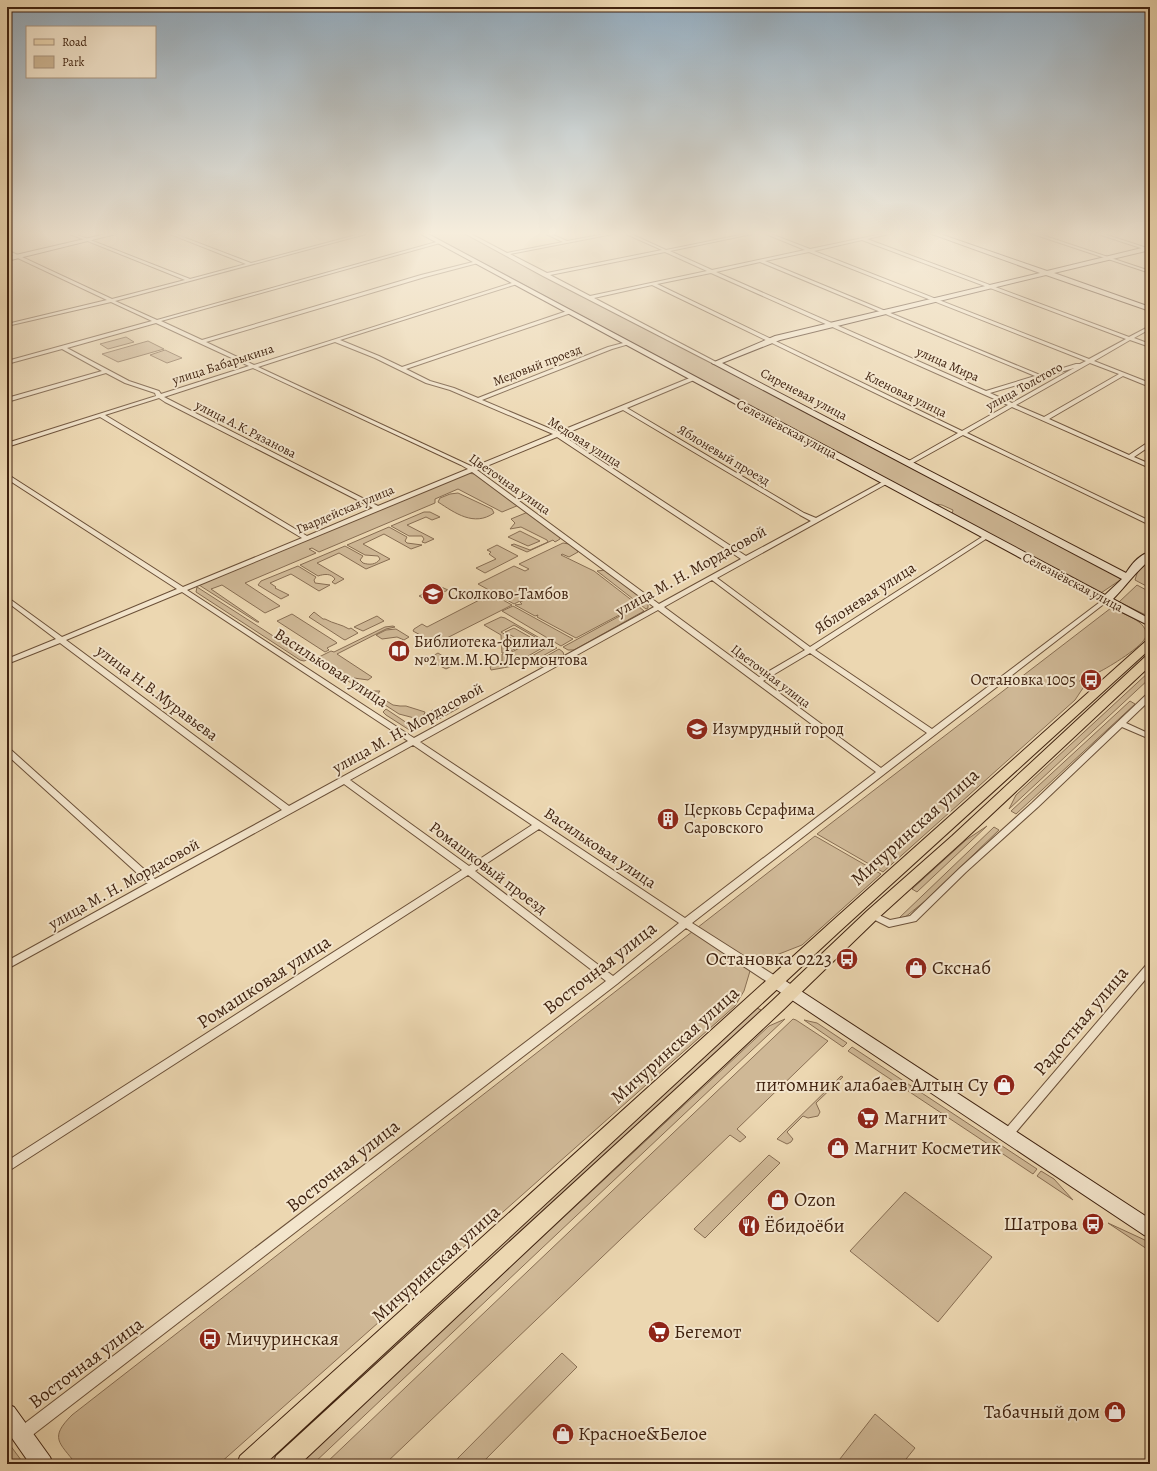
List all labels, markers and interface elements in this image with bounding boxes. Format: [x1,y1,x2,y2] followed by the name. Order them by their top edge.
[26,26,156,78] legend
[62,34,88,50] text: Road
[62,54,85,70] text: Park
[169,340,276,389] street label: улица Бабарыкина
[490,340,584,390] street label: Медовый проезд
[913,342,982,385] street label: улица Мира
[982,358,1066,415] street label: улица Толстого
[758,364,850,424] street label: Сиреневая улица
[862,367,950,421] street label: Кленовая улица
[734,395,840,463] street label: Селезнёвская улица
[192,396,299,462] street label: улица А.К.Рязанова
[545,413,625,471] street label: Медовая улица
[675,421,773,489] street label: Яблоневый проезд
[466,450,554,518] street label: Цветочная улица
[293,481,397,537] street label: Гвардейская улица
[611,520,770,622] street label: улица М. Н. Мордасовой
[1020,548,1126,616] street label: Селезнёвская улица
[810,556,921,639] street label: Яблоневая улица
[420,581,446,607] school or university icon: Сколково-Тамбов
[448,583,569,605] place label: Сколково-Тамбов
[270,623,392,713] street label: Васильковая улица
[414,631,588,671] place label: Библиотека-филиал №2 им.М.Ю.Лермонтова
[386,638,412,664] library icon: Библиотека-филиал №2 им.М.Ю.Лермонтова
[91,639,223,747] street label: улица Н.В.Муравьева
[728,640,814,712] street label: Цветочная улица
[1078,667,1104,693] bus stop icon: Остановка 1005
[971,669,1076,691] place label: Остановка 1005
[328,677,487,779] street label: улица М. Н. Мордасовой
[684,716,710,742] school or university icon: Изумрудный город
[712,718,844,740] place label: Изумрудный город
[845,762,985,892] street label: Мичуринская улица
[684,799,816,839] place label: Церковь Серафима Саровского
[540,802,661,894] street label: Васильковая улица
[655,806,681,832] building icon: Церковь Серафима Саровского
[425,817,551,920] street label: Ромашковый проезд
[44,833,203,935] street label: улица М. Н. Мордасовой
[538,915,662,1021] street label: Восточная улица
[192,929,336,1035] street label: Ромашковая улица
[706,946,832,972] place label: Остановка 0223
[834,946,860,972] bus stop icon: Остановка 0223
[903,955,929,981] shop icon: Скснаб
[932,955,991,981] place label: Скснаб
[1027,960,1135,1081] street label: Радостная улица
[605,980,745,1110] street label: Мичуринская улица
[756,1072,988,1098] place label: питомник алабаев Алтын Су
[991,1072,1017,1098] shop icon: питомник алабаев Алтын Су
[855,1105,881,1131] supermarket icon: Магнит
[884,1105,948,1131] place label: Магнит
[281,1113,405,1219] street label: Восточная улица
[825,1135,851,1161] shop icon: Магнит Косметик
[854,1135,1001,1161] place label: Магнит Косметик
[765,1187,791,1213] shop icon: Ozon
[794,1187,836,1213] place label: Ozon
[366,1199,506,1329] street label: Мичуринская улица
[1004,1211,1078,1237] place label: Шатрова
[1080,1211,1106,1237] bus stop icon: Шатрова
[736,1213,762,1239] restaurant icon: Ёбидоёби
[764,1213,845,1239] place label: Ёбидоёби
[23,1311,149,1415] street label: Восточная улица
[646,1319,672,1345] supermarket icon: Бегемот
[674,1319,742,1345] place label: Бегемот
[197,1326,223,1352] bus stop icon: Мичуринская
[226,1326,339,1352] place label: Мичуринская
[984,1399,1100,1425] place label: Табачный дом
[1102,1399,1128,1425] shop icon: Табачный дом
[550,1421,576,1447] shop icon: Красное&Белое
[578,1421,707,1447] place label: Красное&Белое

